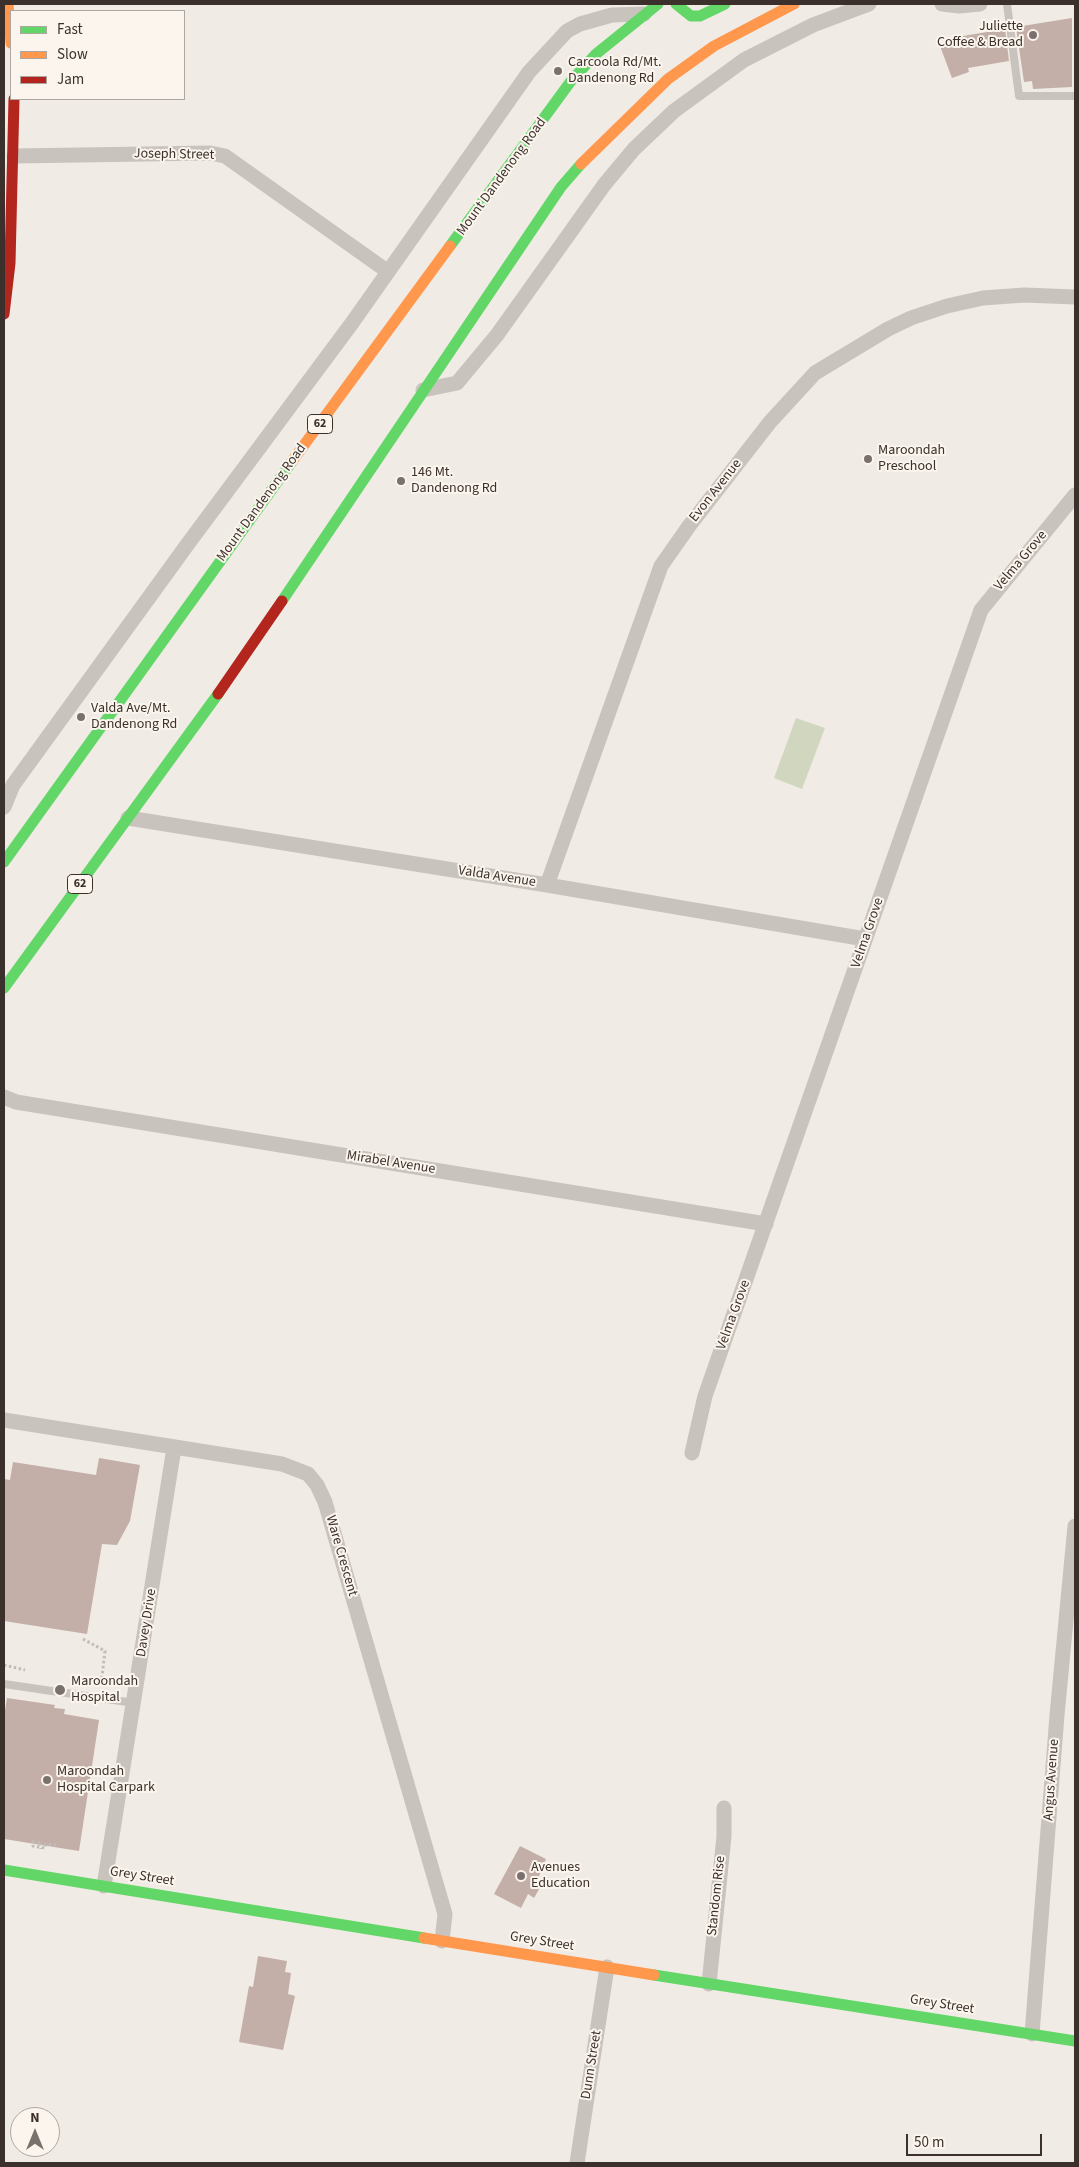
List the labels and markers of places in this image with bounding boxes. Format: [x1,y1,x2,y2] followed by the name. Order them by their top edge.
[937,19,1023,52] place label: Juliette Coffee & Bread
[1027,29,1039,41] marker: Juliette Coffee & Bread
[568,55,661,88] place label: Carcoola Rd/Mt. Dandenong Rd
[552,65,564,77] marker: Carcoola Rd/Mt. Dandenong Rd
[878,443,945,476] place label: Maroondah Preschool
[862,453,874,465] marker: Maroondah Preschool
[411,465,497,498] place label: 146 Mt. Dandenong Rd
[395,475,407,487] marker: 146 Mt. Dandenong Rd
[91,701,177,734] place label: Valda Ave/Mt. Dandenong Rd
[75,711,87,723] marker: Valda Ave/Mt. Dandenong Rd
[71,1674,138,1706] place label: Maroondah Hospital
[53,1683,67,1697] marker: Maroondah Hospital
[57,1764,155,1796] place label: Maroondah Hospital Carpark
[41,1774,53,1786] marker: Maroondah Hospital Carpark
[531,1860,590,1892] place label: Avenues Education
[515,1870,527,1882] marker: Avenues Education

